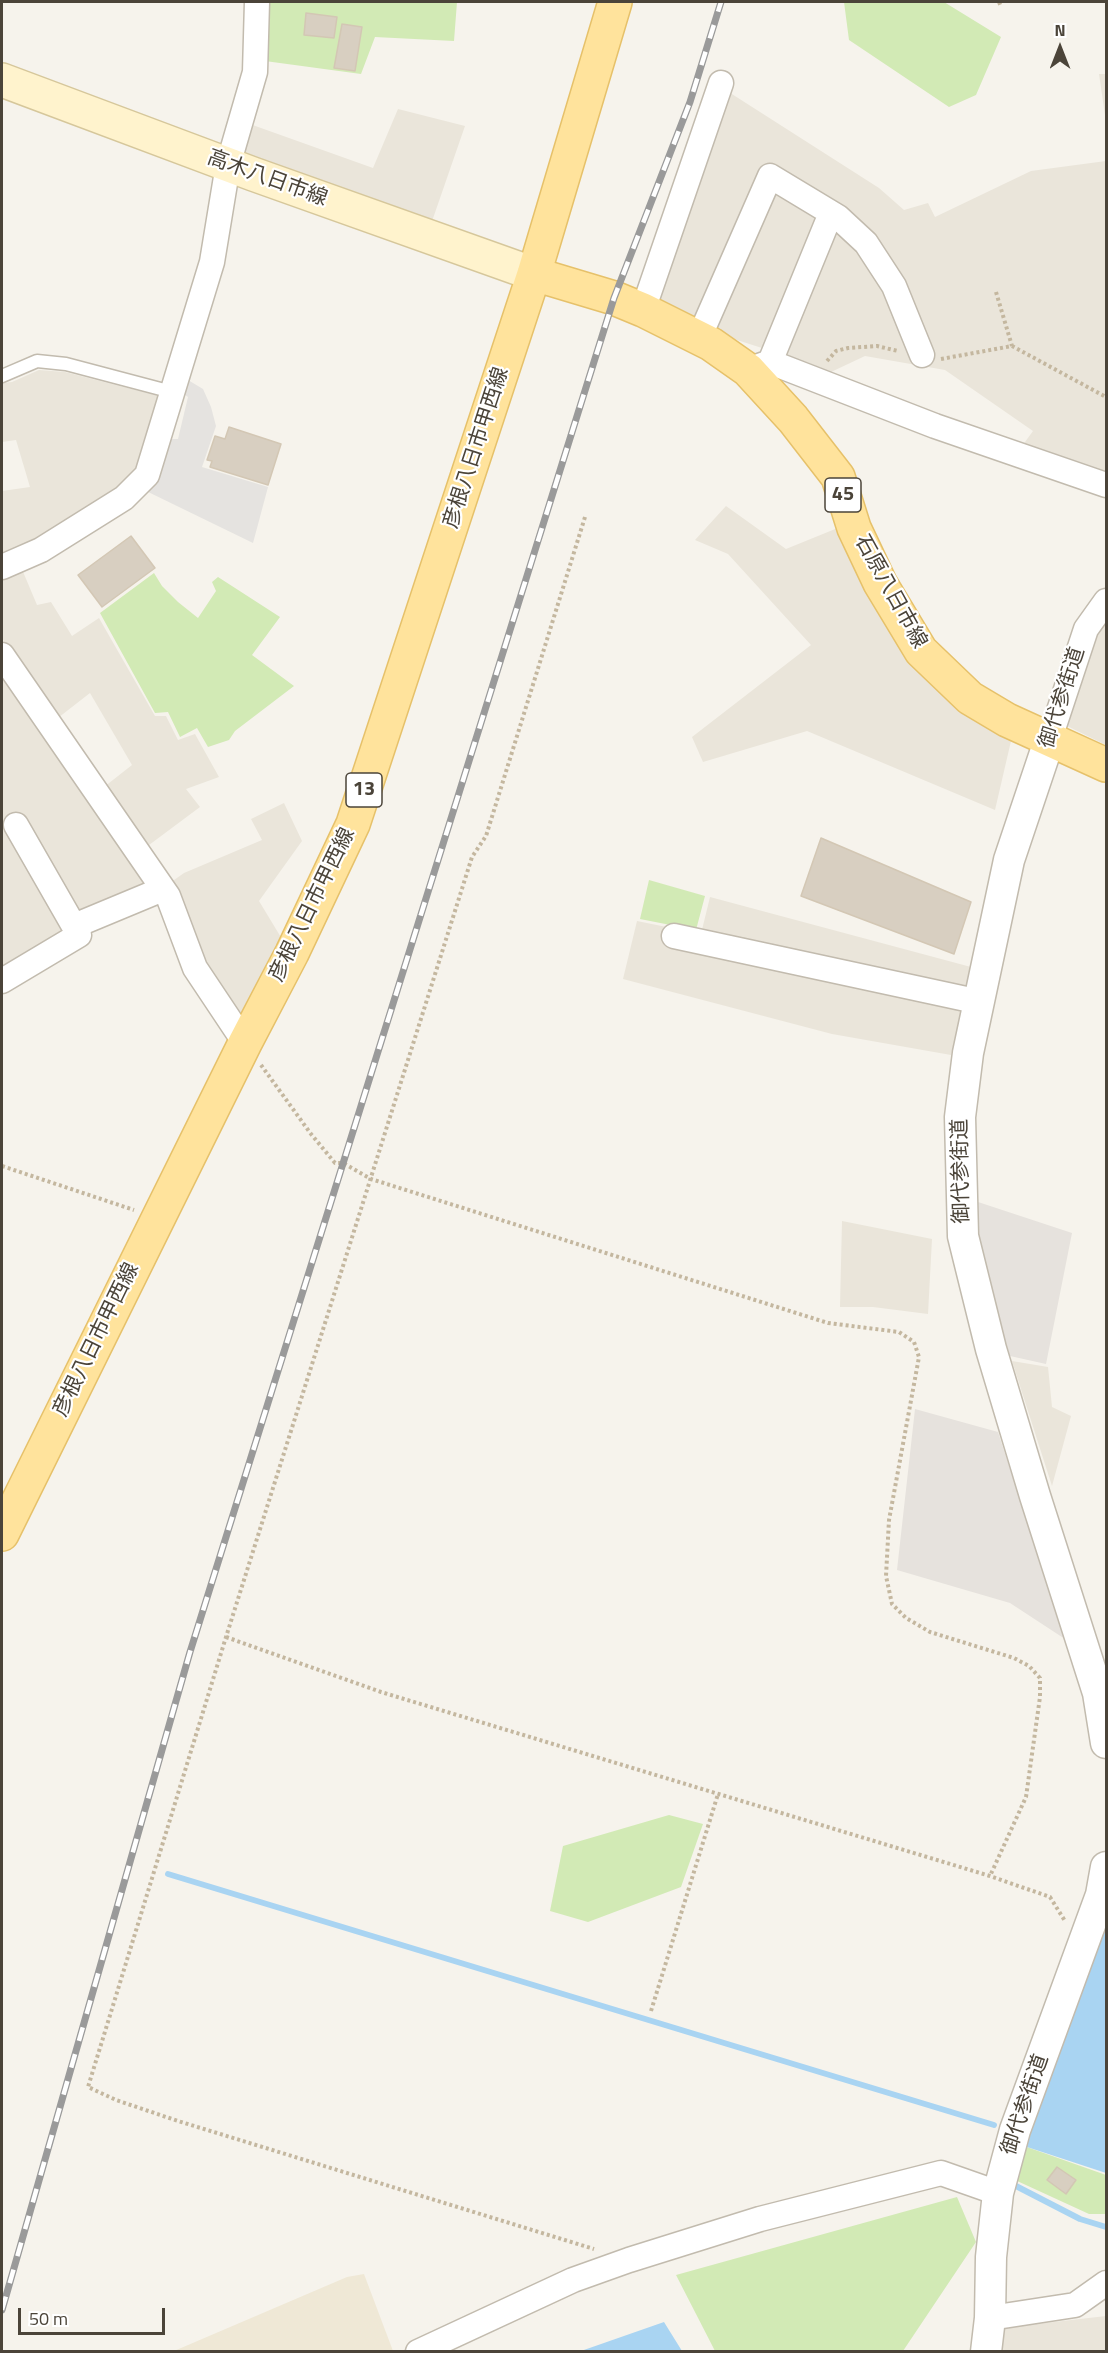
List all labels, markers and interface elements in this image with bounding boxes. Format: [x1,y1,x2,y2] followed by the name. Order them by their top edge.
[1030,18,1090,78] north arrow
[1054,18,1066,42] text: N
[203,146,331,212] street label: 高木八日市線
[439,364,515,532] street label: 彦根八日市甲西線
[825,478,861,512] road number: 45
[848,531,932,653] street label: 石原八日市線
[1035,644,1091,752] street label: 御代参街道
[346,773,382,807] road number: 13
[265,824,361,986] street label: 彦根八日市甲西線
[948,1118,976,1224] street label: 御代参街道
[49,1259,145,1421] street label: 彦根八日市甲西線
[997,2051,1055,2159] street label: 御代参街道
[21,2296,168,2334] scale bar
[29,2305,68,2332] text: 50 m

